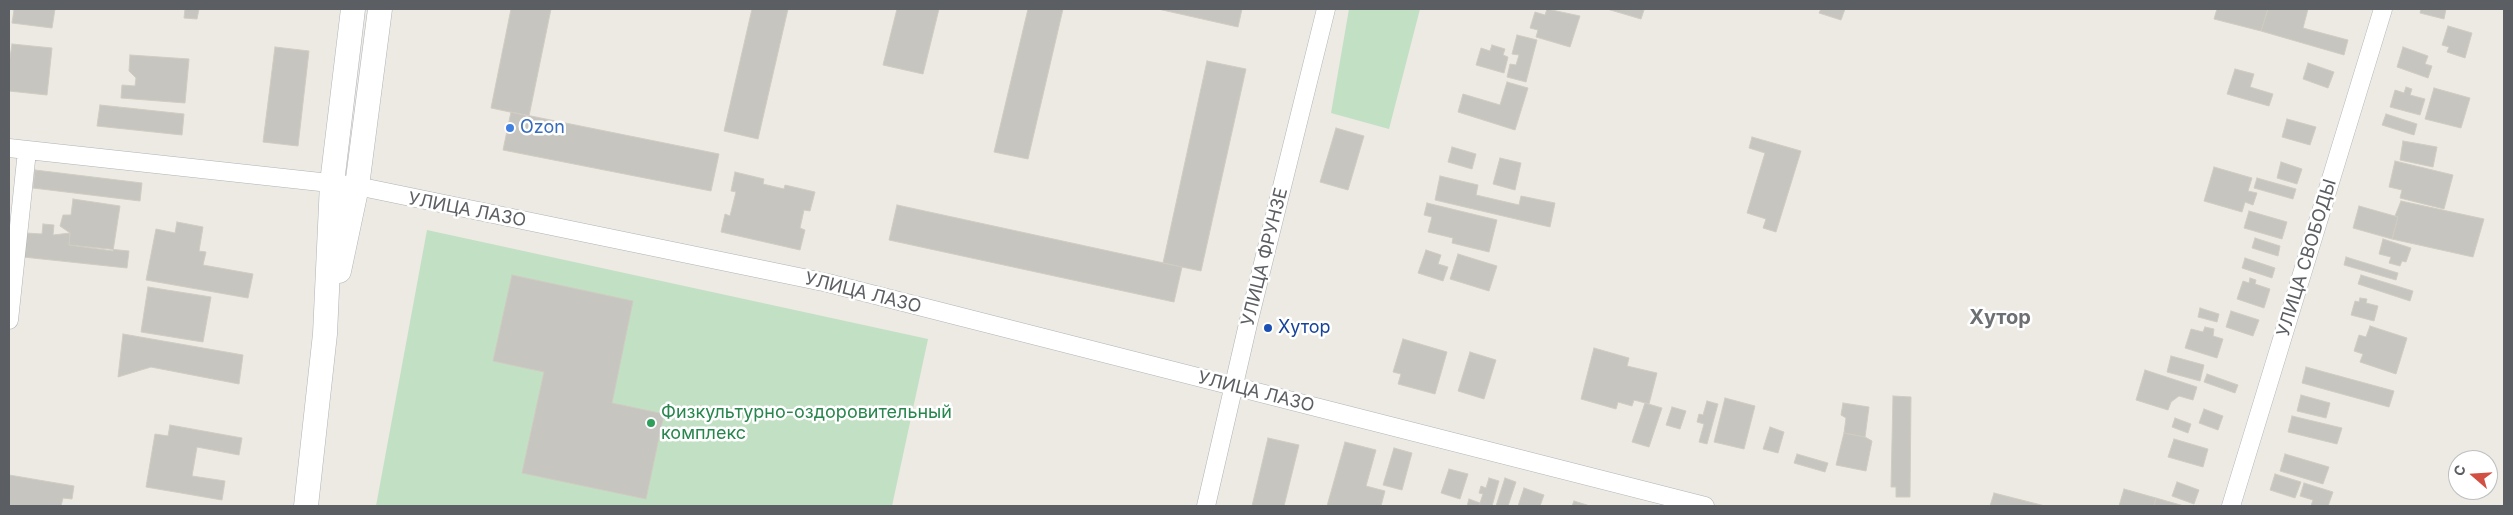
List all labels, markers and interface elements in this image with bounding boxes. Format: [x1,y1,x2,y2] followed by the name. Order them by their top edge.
[520,117,565,139] place label: Ozon
[504,122,516,134] marker: Ozon
[2273,177,2341,339] street label: УЛИЦА СВОБОДЫ
[1237,186,1293,328] street label: УЛИЦА ФРУНЗЕ
[406,188,528,232] street label: УЛИЦА ЛАЗО
[802,268,924,318] street label: УЛИЦА ЛАЗО
[1969,306,2031,330] district label: Хутор
[1278,317,1331,339] place label: Хутор
[1262,322,1274,334] marker: Хутор
[1195,367,1317,417] street label: УЛИЦА ЛАЗО
[661,402,952,444] place label: Физкультурно-оздоровительный комплекс
[645,417,657,429] marker: Физкультурно-оздоровительный комплекс
[2448,450,2498,500] north arrow
[2450,463,2469,478] text: С

